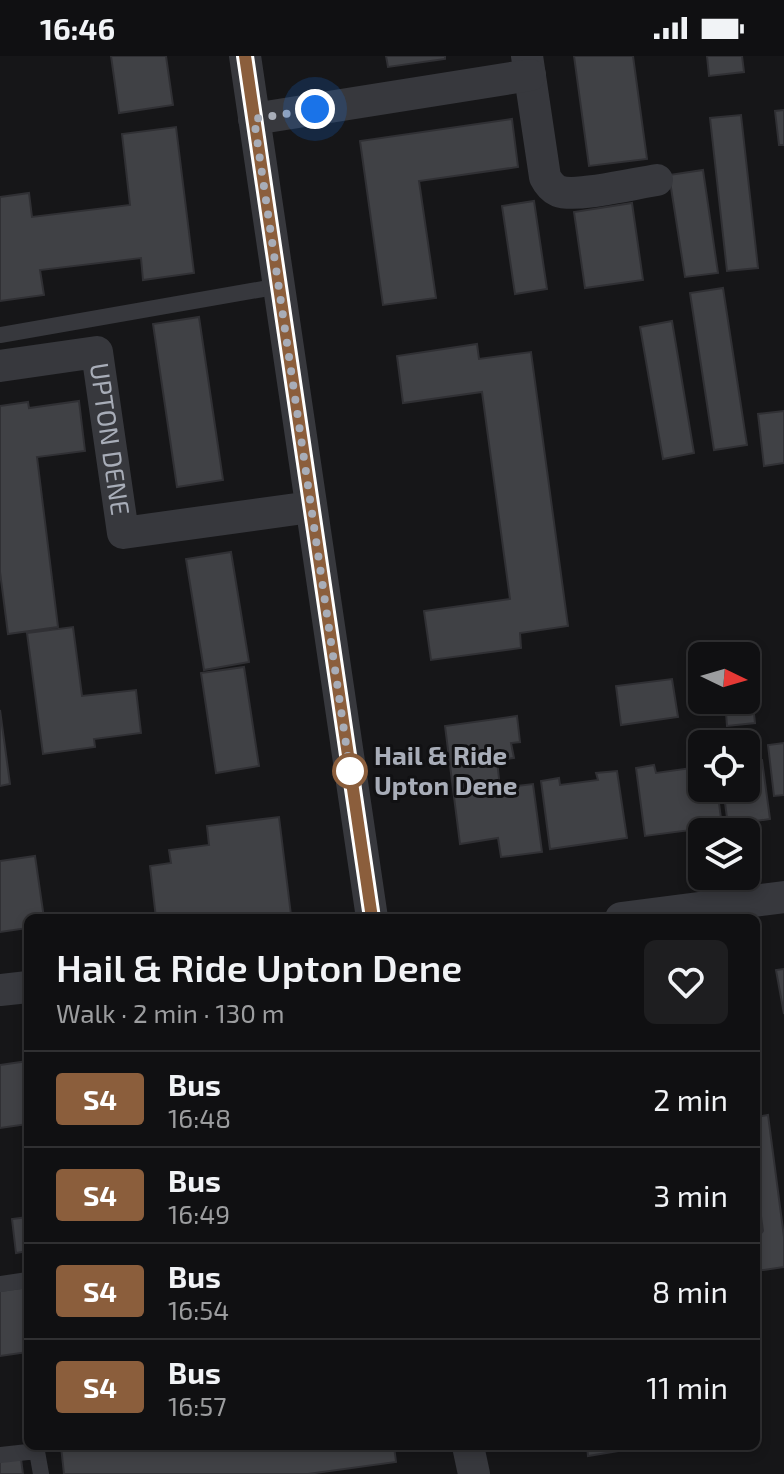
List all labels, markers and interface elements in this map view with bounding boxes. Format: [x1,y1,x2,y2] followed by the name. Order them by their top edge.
[40,10,115,46] text: 16:46
[295,89,335,129] your location
[85,361,137,517] street label: UPTON DENE
[688,642,760,714] north arrow
[688,642,760,890] map controls
[688,730,760,802] button: locate
[374,739,517,800] place label: Hail & Ride Upton Dene
[333,754,367,788] marker: Hail & Ride Upton Dene
[688,818,760,890] button: layers
[644,940,728,1024] button: heart
[56,944,462,990] text: Hail & Ride Upton Dene
[56,997,285,1028] text: Walk · 2 min · 130 m
[168,1066,221,1102] text: Bus
[653,1081,728,1117] text: 2 min
[83,1082,117,1116] text: S4
[168,1102,231,1133] text: 16:48
[168,1162,221,1198] text: Bus
[653,1177,728,1213] text: 3 min
[83,1178,117,1212] text: S4
[168,1198,230,1229] text: 16:49
[168,1258,221,1294] text: Bus
[652,1273,728,1309] text: 8 min
[83,1274,117,1308] text: S4
[168,1294,229,1325] text: 16:54
[168,1354,221,1390] text: Bus
[646,1369,728,1405] text: 11 min
[83,1370,117,1404] text: S4
[168,1390,227,1421] text: 16:57

